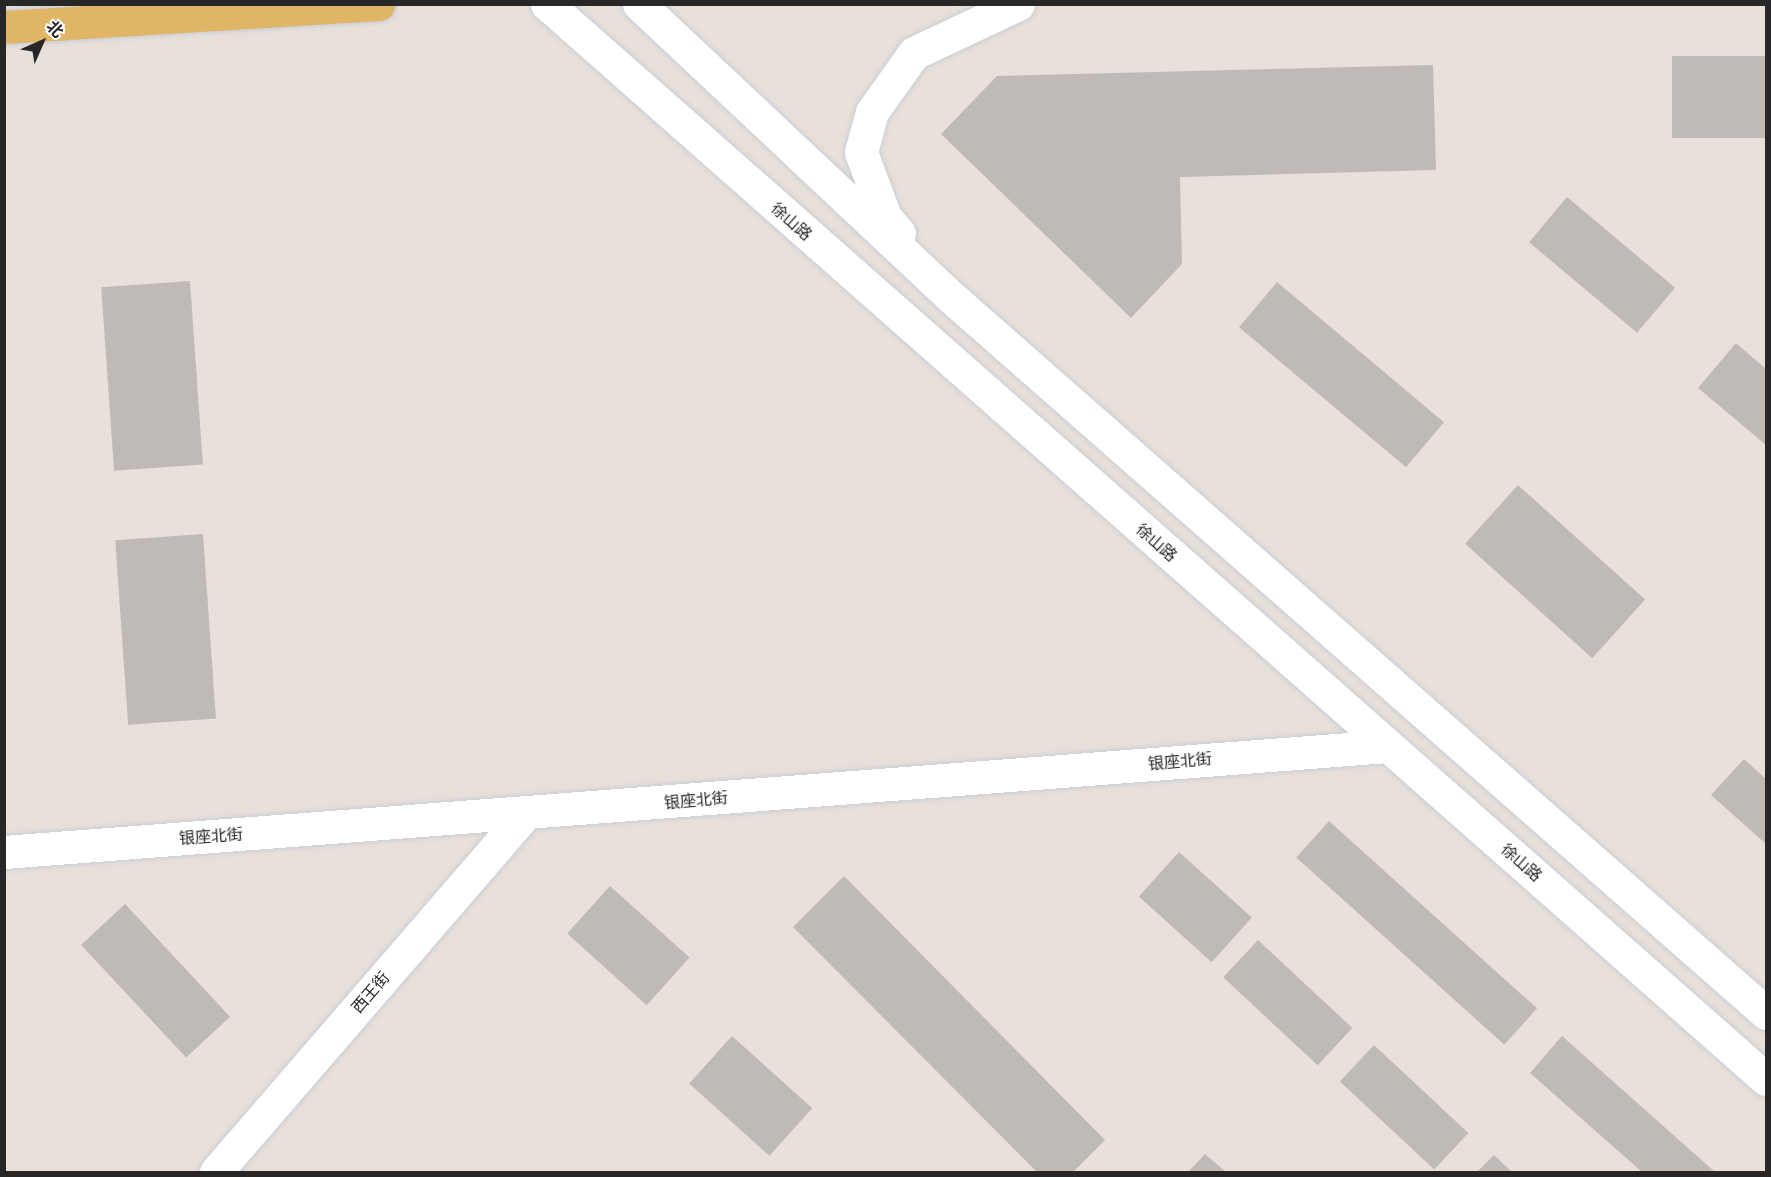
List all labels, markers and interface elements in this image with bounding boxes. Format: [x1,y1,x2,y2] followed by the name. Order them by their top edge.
[12,12,72,72] north arrow
[42,17,67,42] text: 北
[767,199,815,245] street label: 徐山路
[1132,520,1180,566] street label: 徐山路
[1147,750,1213,774] street label: 银座北街
[663,789,729,813] street label: 银座北街
[178,825,244,849] street label: 银座北街
[1497,840,1545,886] street label: 徐山路
[348,969,394,1017] street label: 西王街

